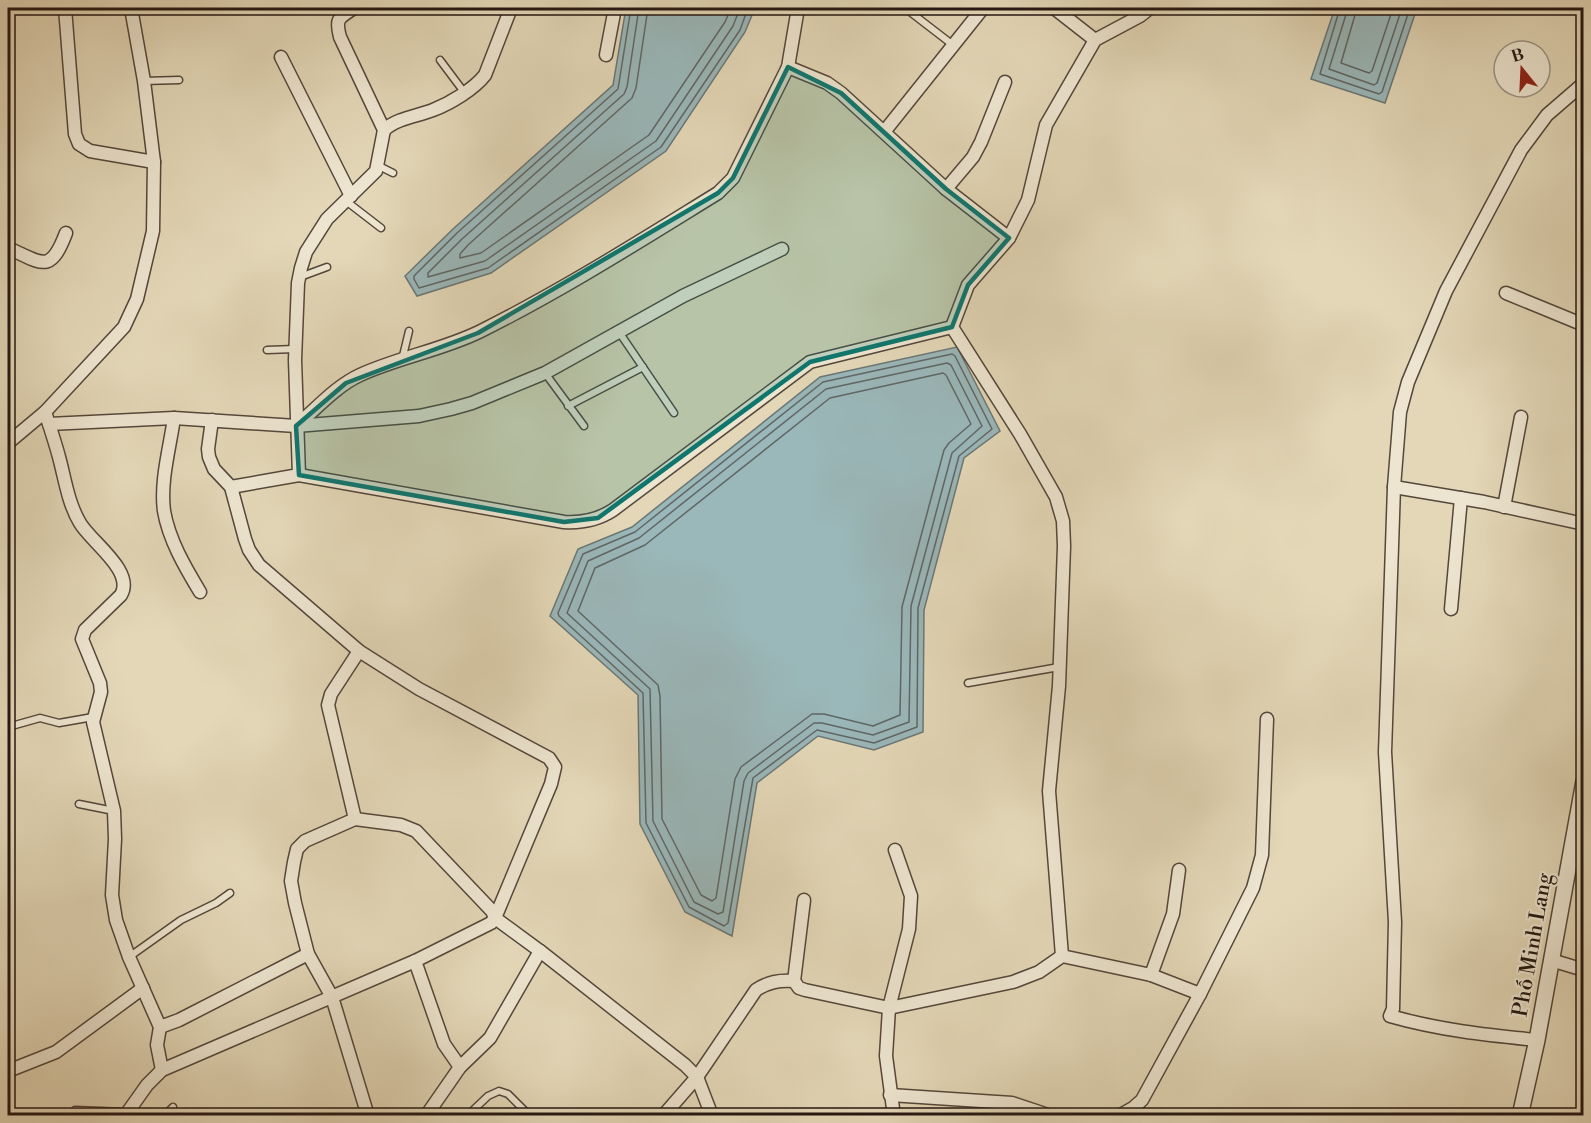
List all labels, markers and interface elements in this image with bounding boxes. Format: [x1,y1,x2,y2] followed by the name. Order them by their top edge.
[1492,39,1552,99] north arrow
[1509,44,1526,67] text: B
[1508,871,1558,1019] street label: Phố Minh Lang

